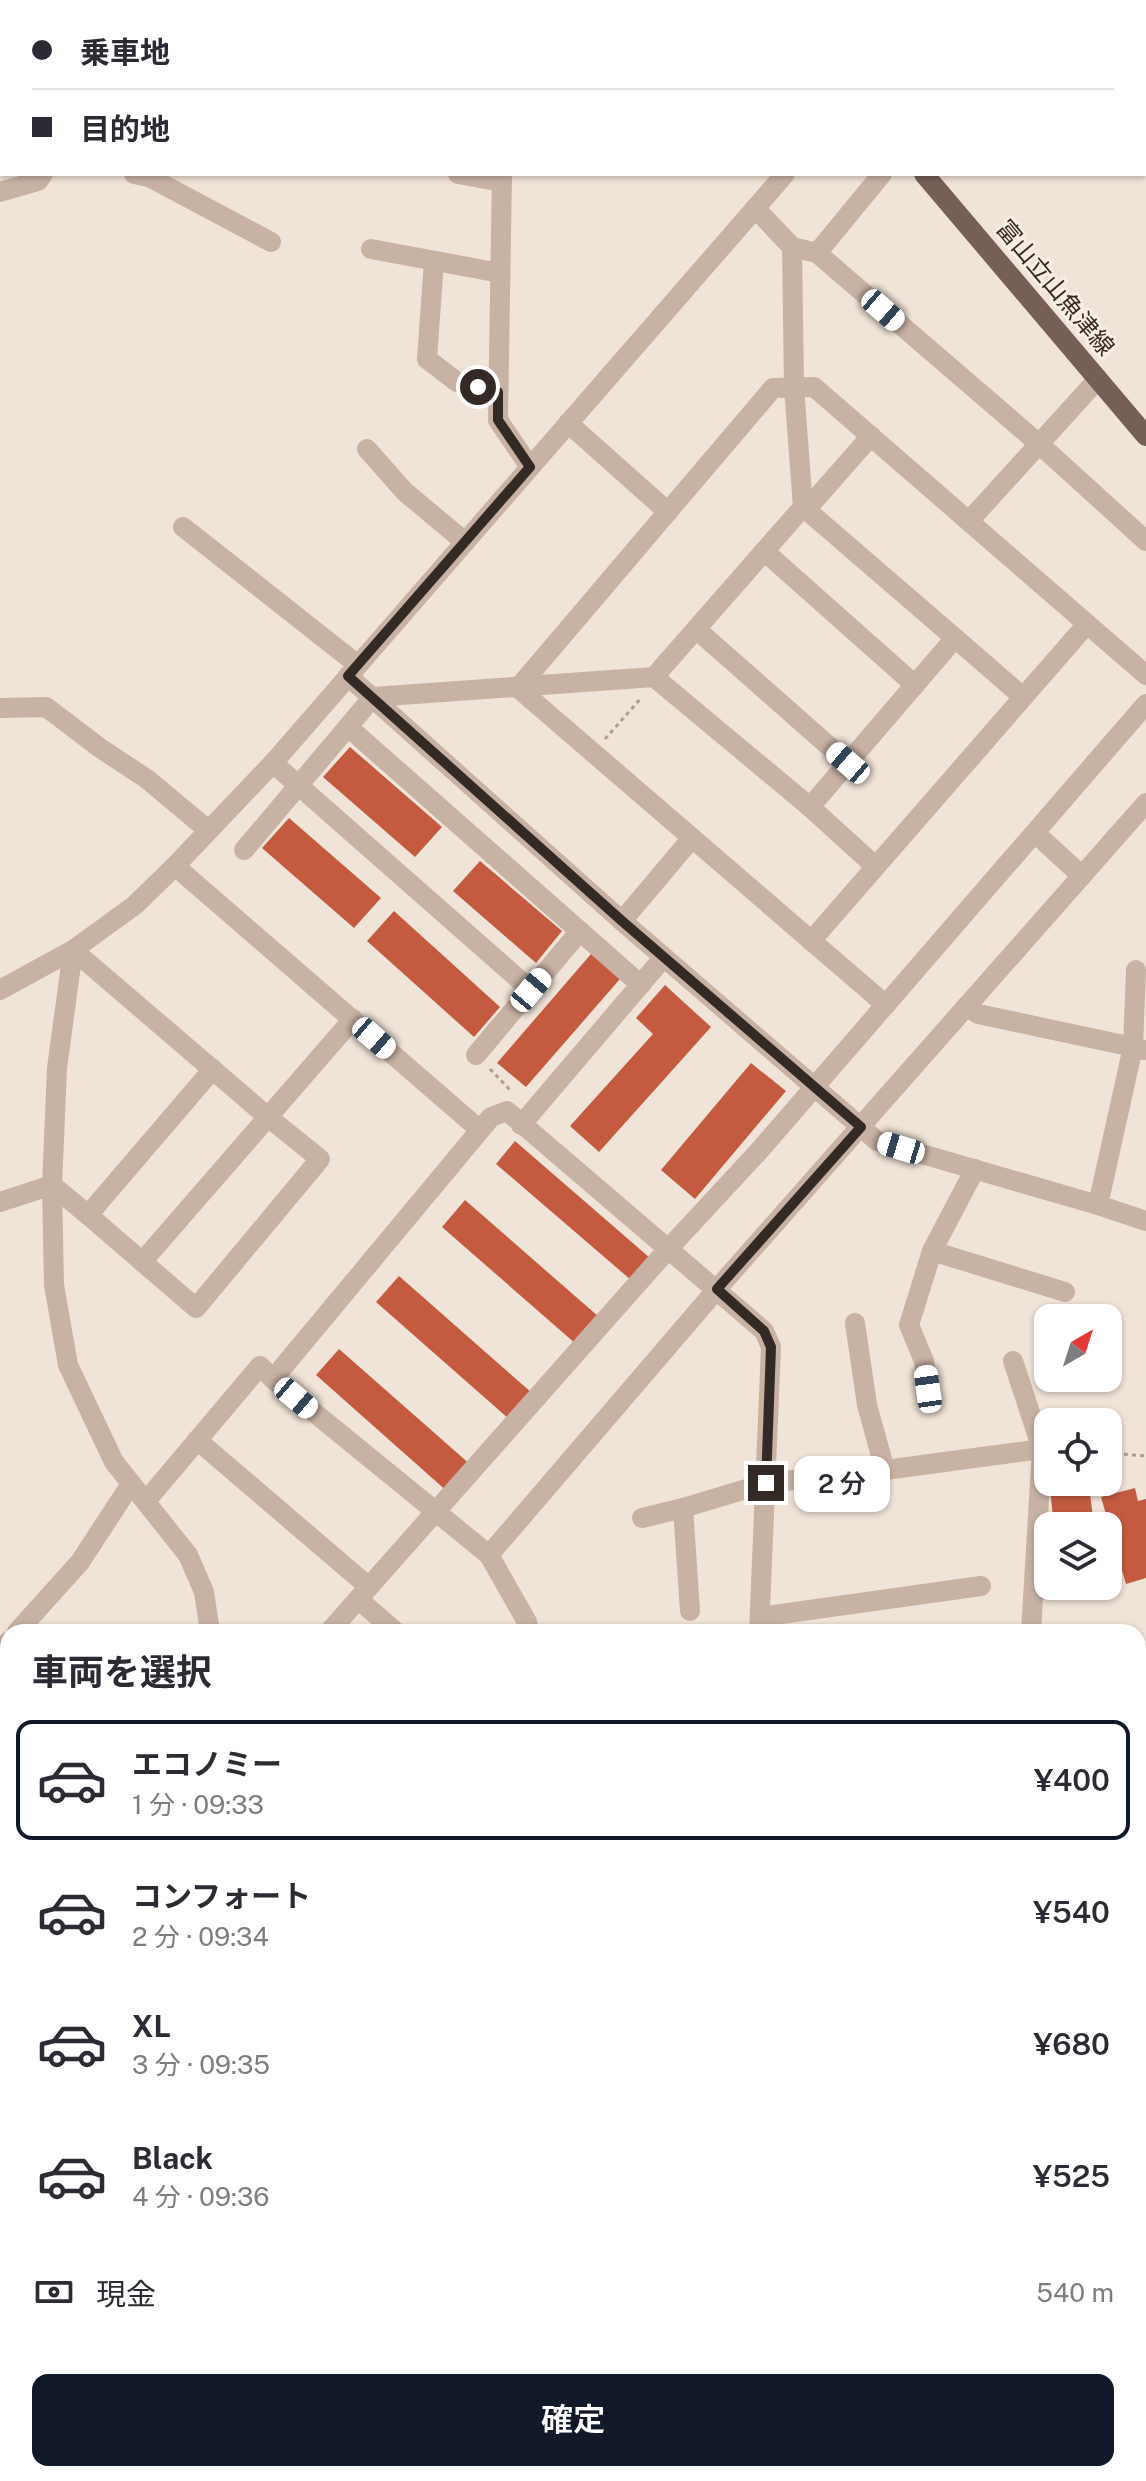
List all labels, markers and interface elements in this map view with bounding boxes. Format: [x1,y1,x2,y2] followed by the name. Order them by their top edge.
[80,34,170,70] text: 乗車地
[80,111,170,147] text: 目的地
[991,214,1120,361] street label: 富山立山魚津線
[857,285,909,335] car
[460,369,496,405] route start
[822,738,874,788] car
[506,964,556,1016] car
[348,1013,400,1063] car
[875,1130,927,1166] car
[1034,1304,1122,1392] north arrow
[1034,1304,1122,1600] map controls
[913,1364,943,1414] car
[270,1373,322,1423] car
[1034,1408,1122,1496] button: locate
[794,1455,890,1511] callout: 2 分
[748,1465,784,1501] route end
[818,1468,866,1499] text: 2 分
[1034,1512,1122,1600] button: layers
[32,1651,212,1693] text: 車両を選択
[36,1744,108,1816] icon: car
[132,1746,282,1782] text: エコノミー
[1034,1762,1110,1798] text: ¥400
[132,1789,264,1820] text: 1 分 · 09:33
[36,1876,108,1948] icon: car
[132,1878,311,1914] text: コンフォート
[1033,1894,1110,1930] text: ¥540
[132,1921,269,1952] text: 2 分 · 09:34
[36,2008,108,2080] icon: car
[132,2008,171,2044] text: XL
[1033,2026,1110,2062] text: ¥680
[132,2049,270,2080] text: 3 分 · 09:35
[36,2140,108,2212] icon: car
[132,2140,213,2176] text: Black
[1033,2158,1110,2194] text: ¥525
[132,2181,269,2212] text: 4 分 · 09:36
[32,2270,76,2314] icon: cash
[96,2276,156,2312] text: 現金
[1036,2277,1114,2308] text: 540 m
[32,2374,1114,2466] button: 確定

